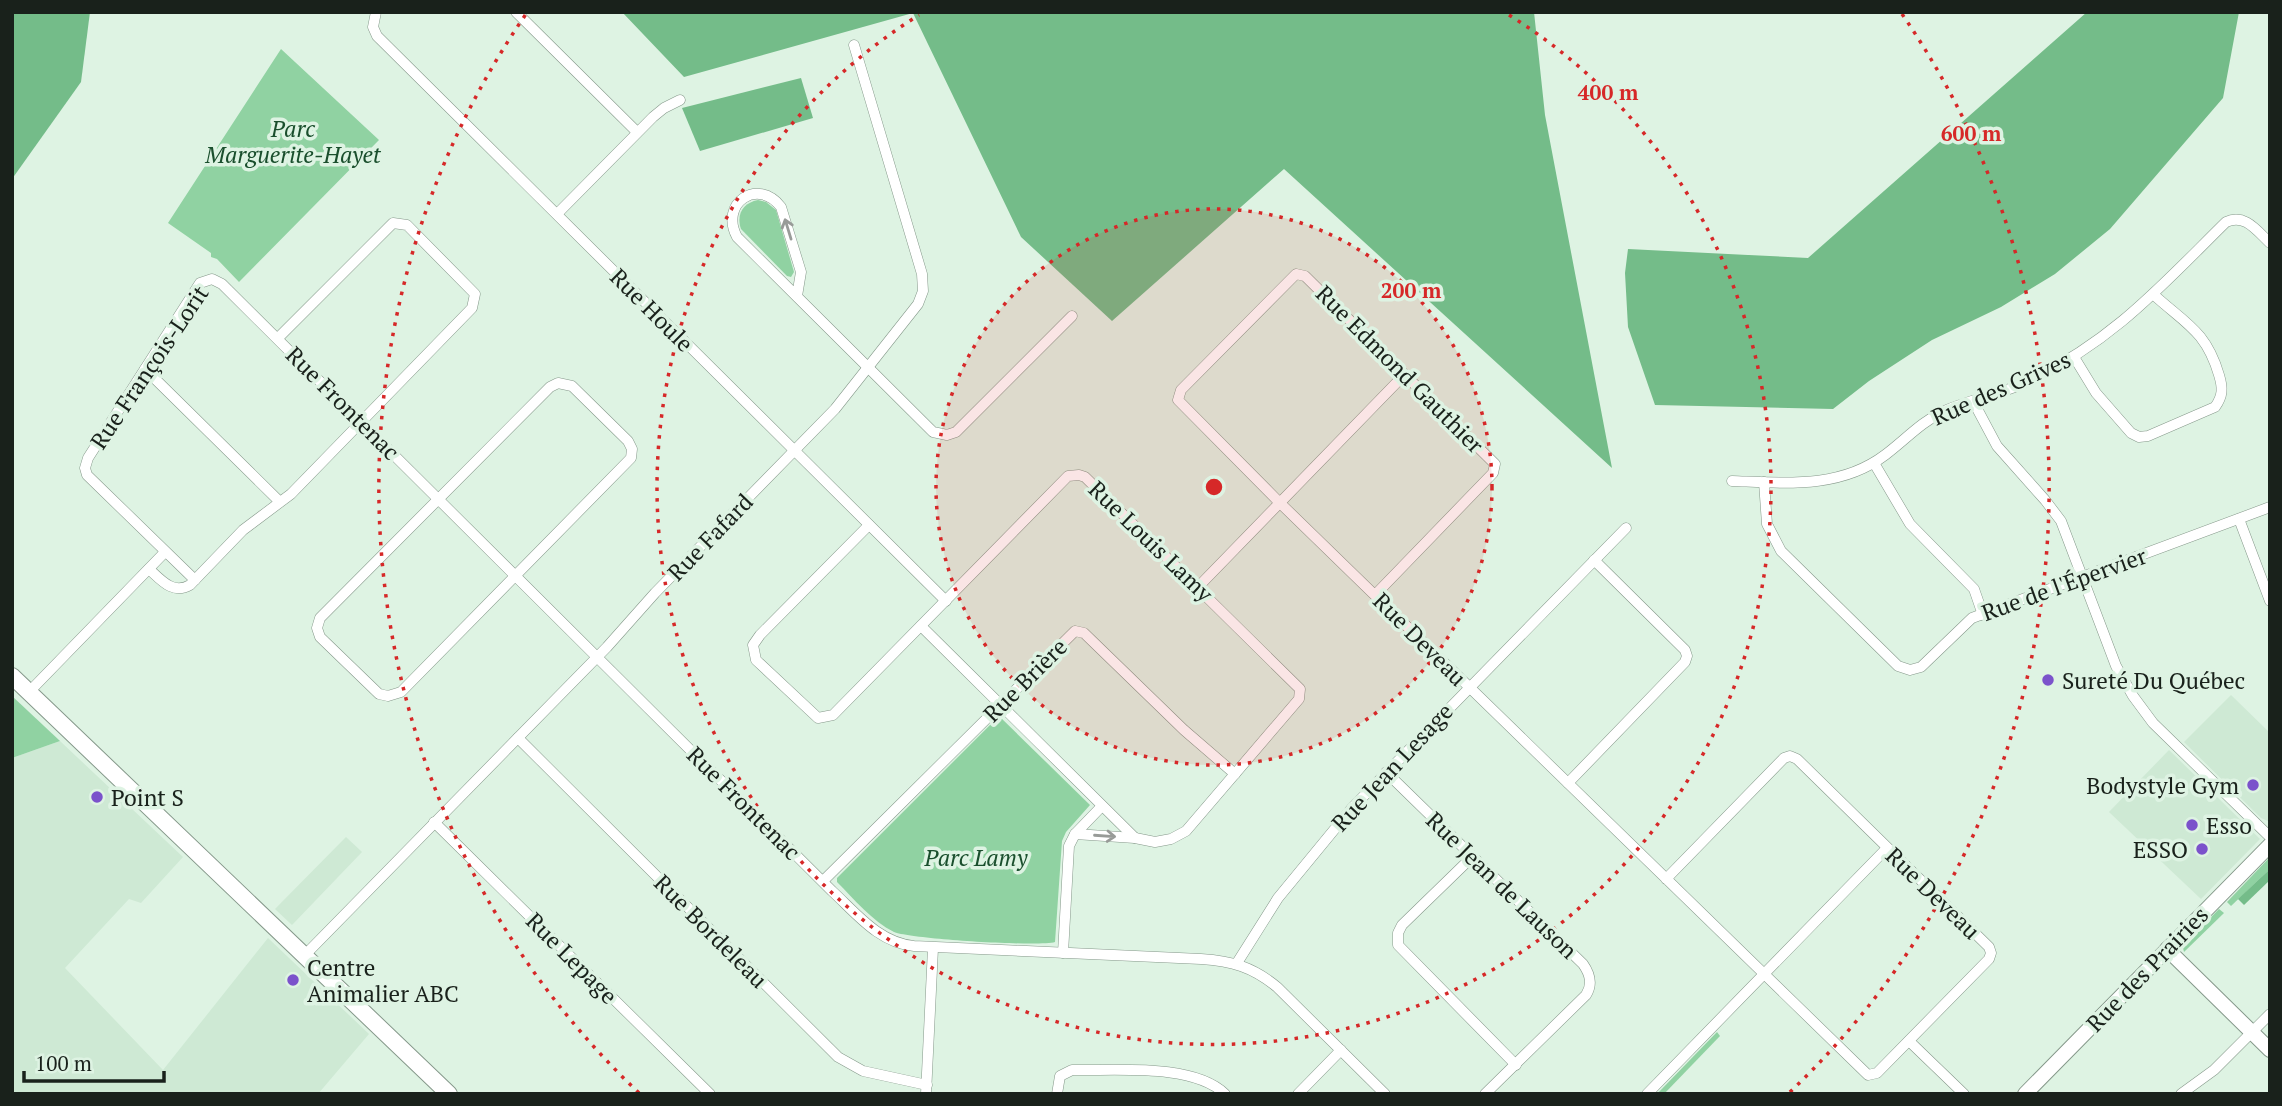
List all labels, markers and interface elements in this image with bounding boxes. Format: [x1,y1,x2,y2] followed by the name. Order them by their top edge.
[1578,78,1639,106] text: 400 m
[204,113,382,170] park label: Parc Marguerite-Hayet
[1941,119,2002,147] text: 600 m
[781,219,794,241] one-way arrow
[604,262,700,358] street label: Rue Houle
[1381,276,1442,304] text: 200 m
[1309,278,1491,460] street label: Rue Edmond Gauthier
[83,279,215,455] street label: Rue François-Lorit
[279,339,407,467] street label: Rue Frontenac
[1927,343,2075,433] street label: Rue des Grives
[1082,474,1220,609] street label: Rue Louis Lamy
[1202,475,1226,499] centre of rings
[661,486,760,587] street label: Rue Fafard
[1977,540,2151,628] street label: Rue de l'Épervier
[1367,586,1473,692] street label: Rue Deveau
[976,631,1074,729] street label: Rue Brière
[2062,665,2245,696] place label: Sureté Du Québec
[2040,672,2056,688] marker: Sureté Du Québec
[1324,696,1460,838] street label: Rue Jean Lesage
[680,739,808,867] street label: Rue Frontenac
[2086,770,2239,801] place label: Bodystyle Gym
[2245,777,2261,793] marker: Bodystyle Gym
[111,782,184,813] place label: Point S
[89,789,105,805] marker: Point S
[1420,805,1585,966] street label: Rue Jean de Lauson
[2206,810,2252,841] place label: Esso
[2184,817,2200,833] marker: Esso
[1093,830,1116,843] one-way arrow
[2133,834,2188,865] place label: ESSO
[1879,840,1987,946] street label: Rue Deveau
[2194,841,2210,857] marker: ESSO
[924,842,1028,873] park label: Parc Lamy
[648,868,774,994] street label: Rue Bordeleau
[2079,900,2215,1038] street label: Rue des Prairies
[519,905,625,1011] street label: Rue Lepage
[307,952,459,1009] place label: Centre Animalier ABC
[285,972,301,988] marker: Centre Animalier ABC
[24,1040,164,1084] scale bar
[35,1049,92,1077] text: 100 m

